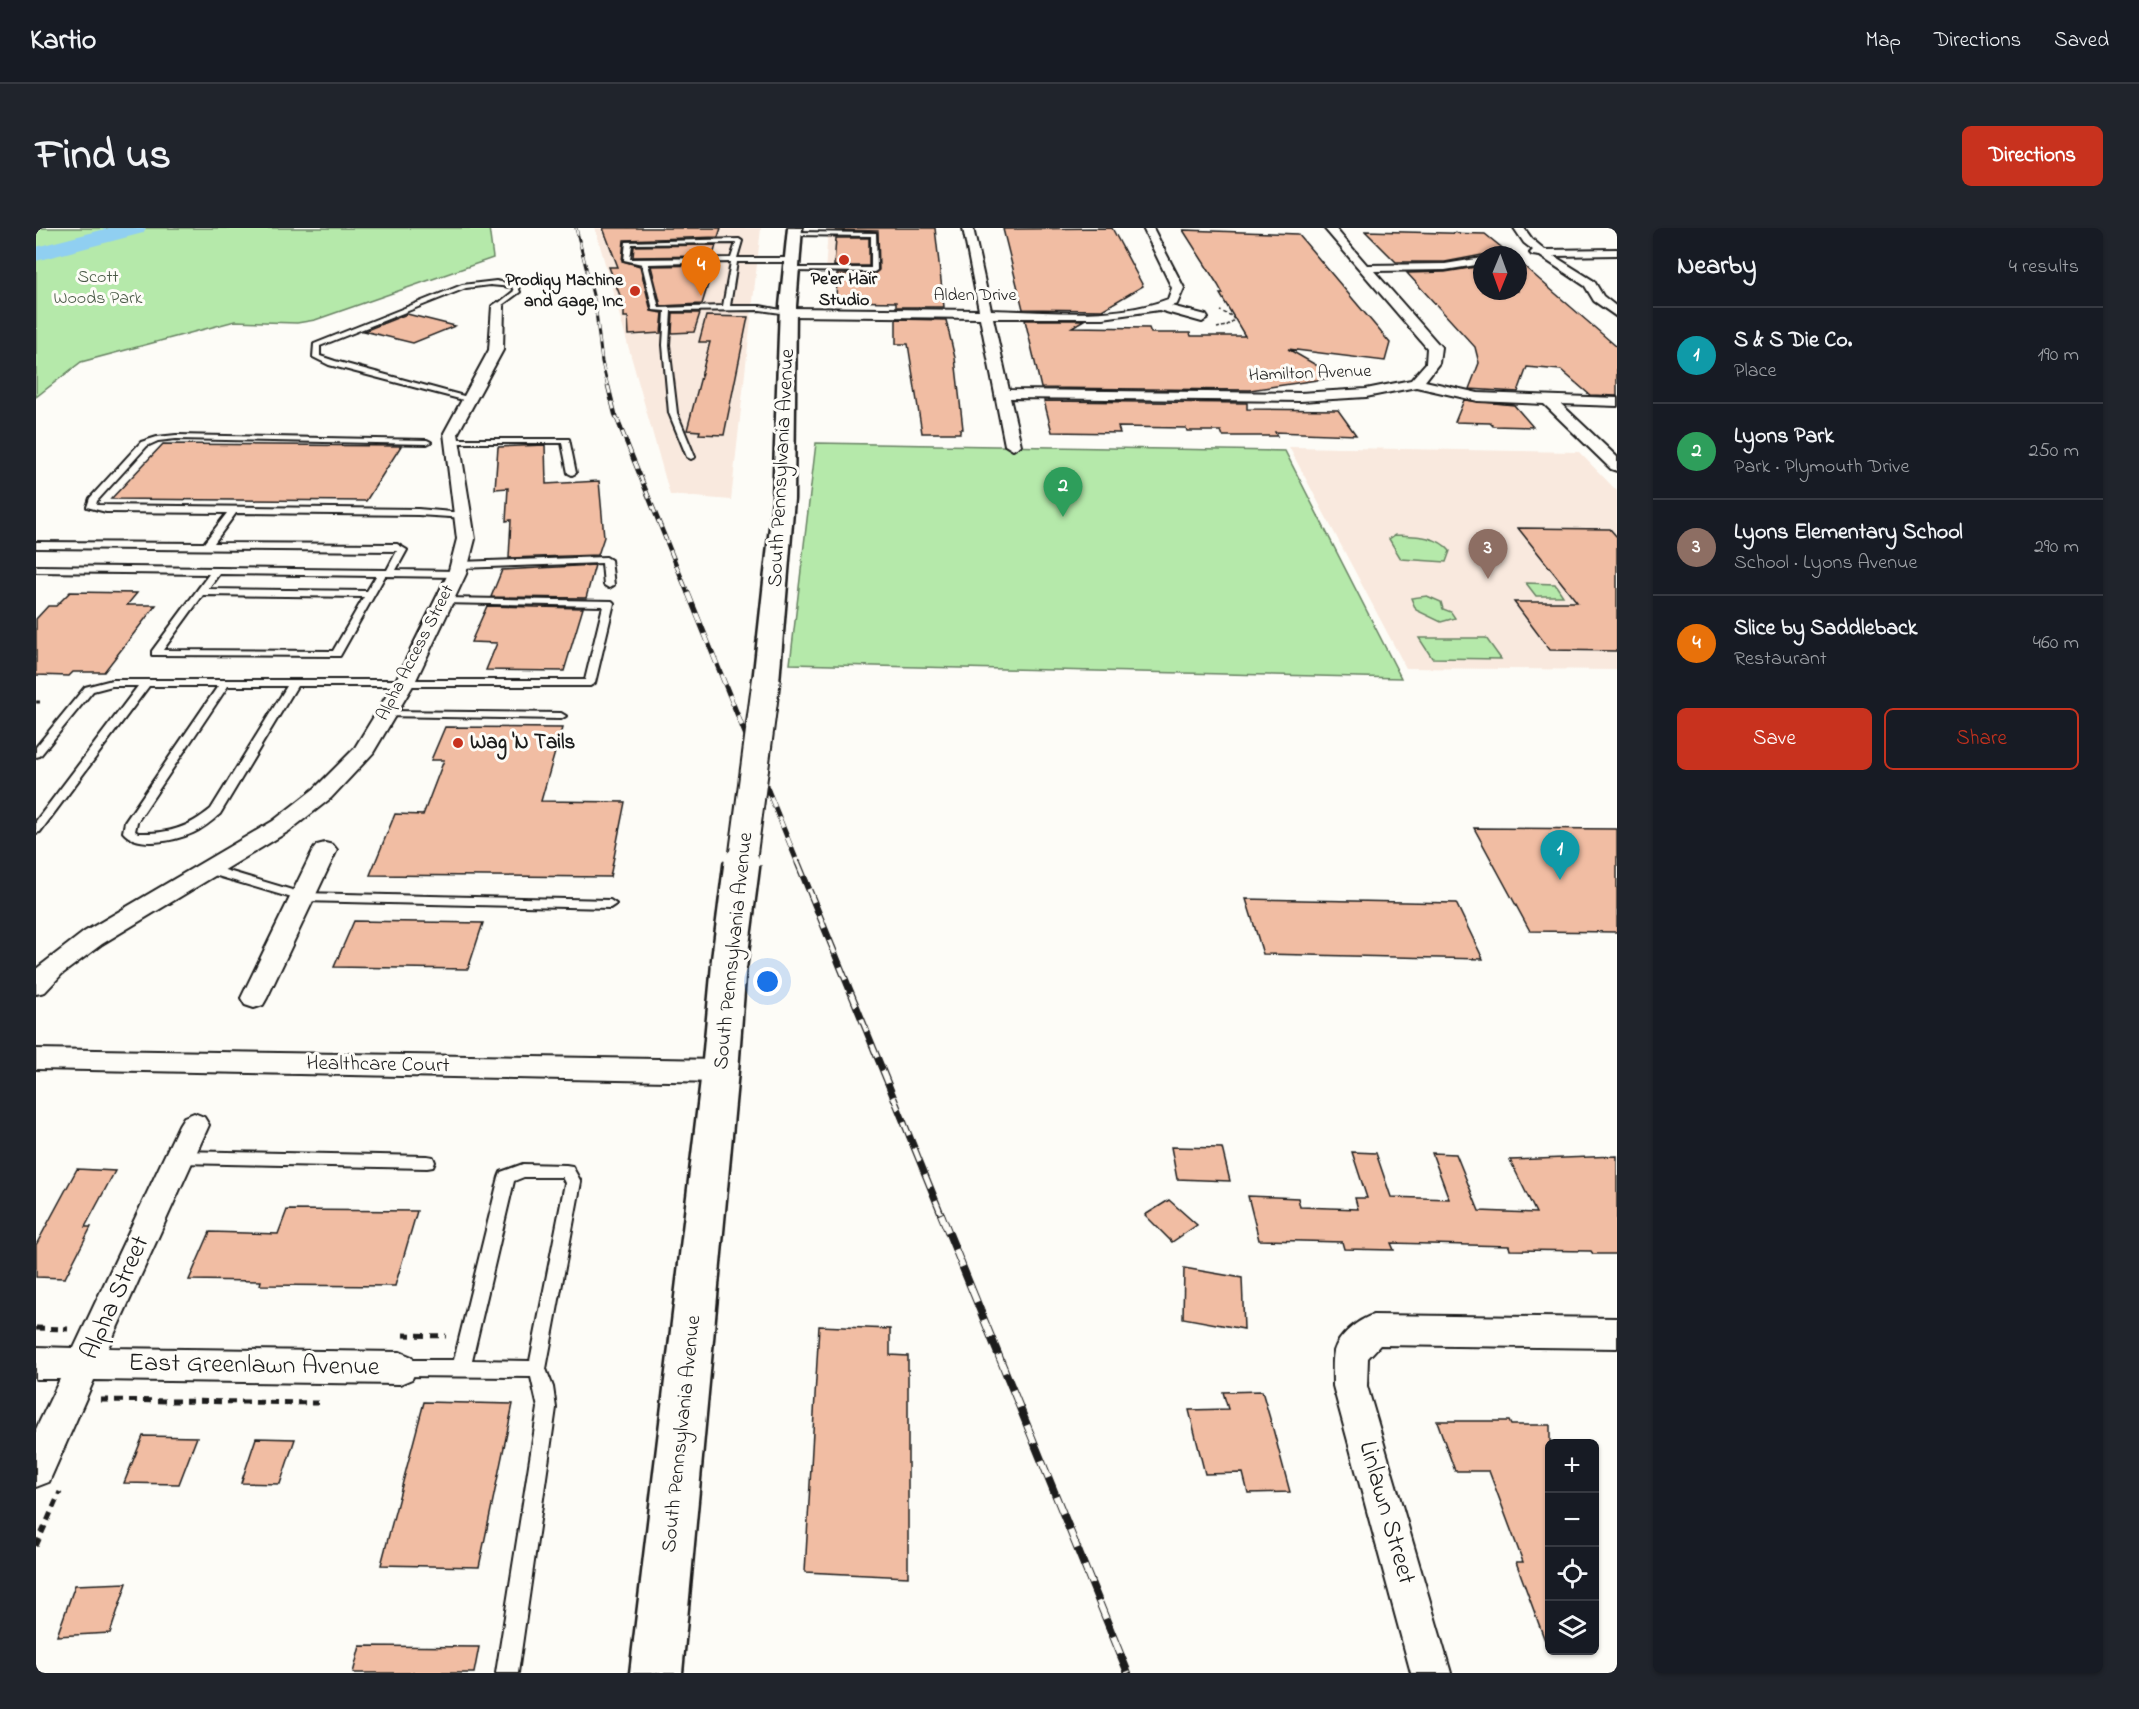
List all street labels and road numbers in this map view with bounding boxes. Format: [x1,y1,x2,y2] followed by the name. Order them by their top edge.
[933,283,1018,309] street label: Alden Drive
[761,348,805,588] street label: South Pennsylvania Avenue
[1248,359,1373,389] street label: Hamilton Avenue
[370,581,462,725] street label: Alpha Access Street
[707,830,763,1071] street label: South Pennsylvania Avenue
[306,1049,450,1081] street label: Healthcare Court
[72,1230,160,1366] street label: Alpha Street
[655,1313,711,1554] street label: South Pennsylvania Avenue
[128,1345,380,1387] street label: East Greenlawn Avenue
[1347,1437,1425,1589] street label: Linlawn Street

